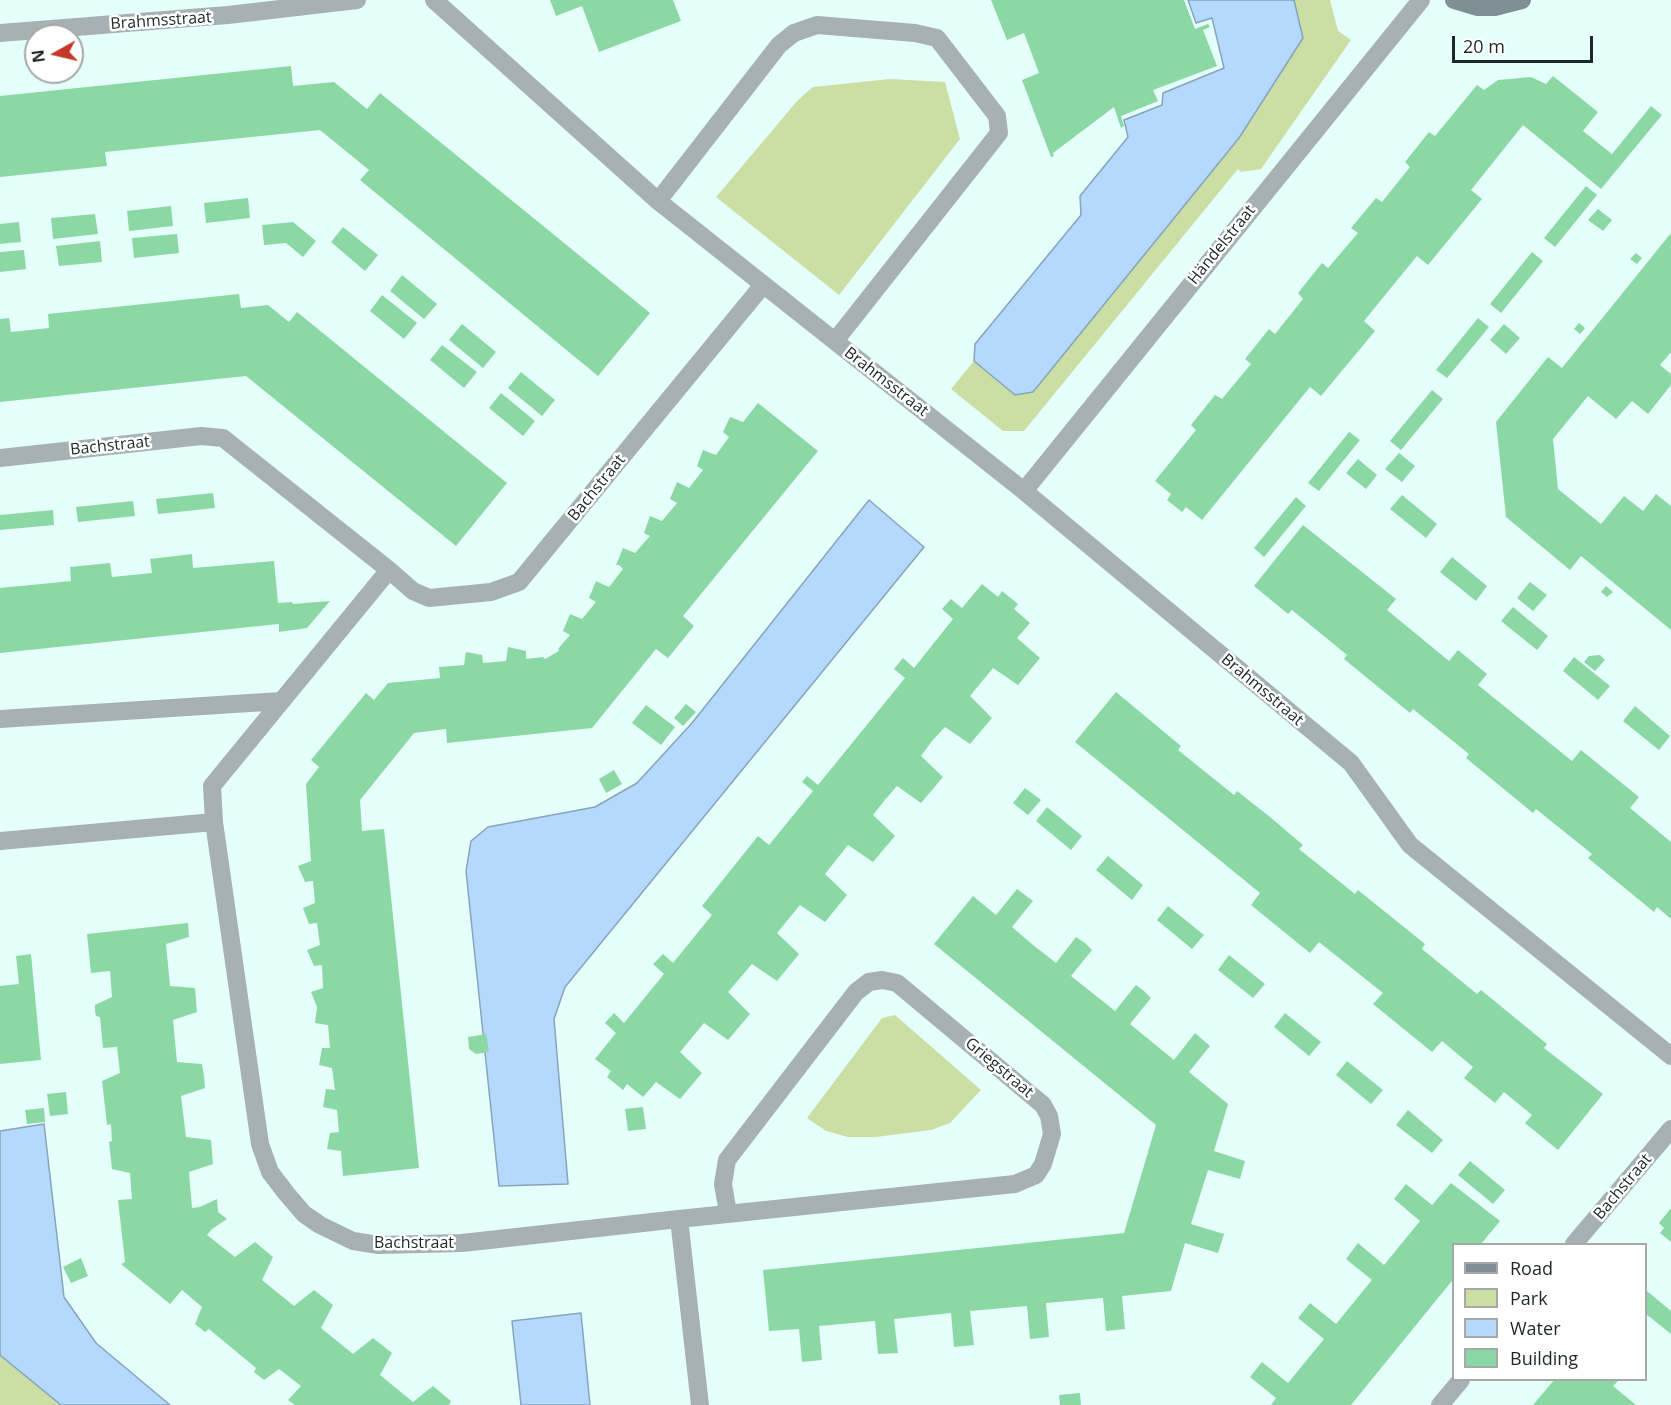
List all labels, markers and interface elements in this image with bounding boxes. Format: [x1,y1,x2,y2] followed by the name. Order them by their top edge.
[110,8,212,34] street label: Brahmsstraat
[24,24,84,84] north arrow
[1455,24,1596,62] scale bar
[1463,34,1505,58] text: 20 m
[26,48,50,64] text: N
[1184,201,1260,289] street label: Händelstraat
[840,343,932,421] street label: Brahmsstraat
[69,432,151,460] street label: Bachstraat
[564,451,630,525] street label: Bachstraat
[1217,650,1307,730] street label: Brahmsstraat
[961,1034,1037,1102] street label: Griegstraat
[1590,1150,1656,1224] street label: Bachstraat
[374,1233,454,1253] street label: Bachstraat
[1452,1243,1647,1381] legend
[1510,1256,1553,1280] text: Road
[1510,1286,1548,1310] text: Park
[1510,1316,1561,1340] text: Water
[1510,1346,1578,1370] text: Building

